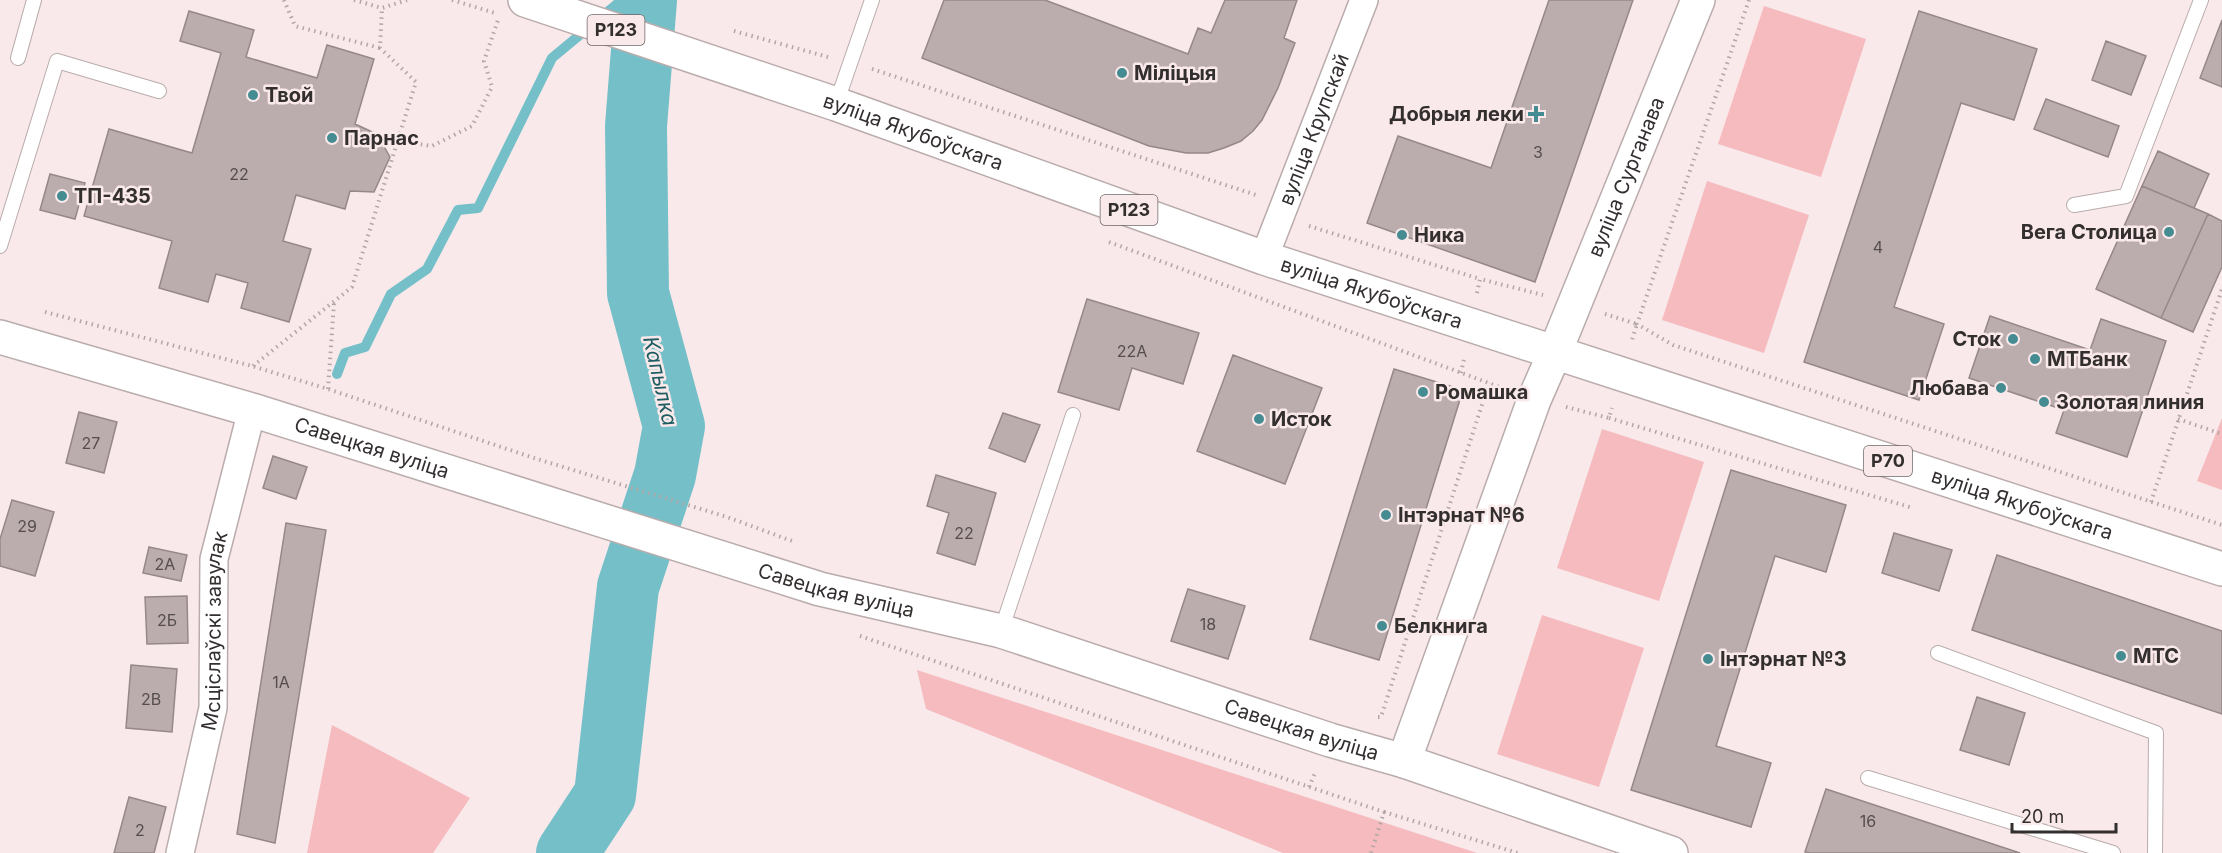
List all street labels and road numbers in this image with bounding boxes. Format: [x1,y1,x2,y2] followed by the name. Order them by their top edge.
[588,15,644,45] road number: Р123
[1274,50,1354,208] street label: вуліца Крупскай
[820,89,1006,175] street label: вуліца Якубоўскага
[1583,93,1669,260] street label: вуліца Сурганава
[1100,195,1158,225] road number: Р123
[1278,252,1466,334] street label: вуліца Якубоўскага
[292,412,452,483] street label: Савецкая вуліца
[1864,446,1912,476] road number: Р70
[1928,463,2116,545] street label: вуліца Якубоўскага
[196,528,233,733] street label: Мсціслаўскі завулак
[755,558,917,623] street label: Савецкая вуліца
[1221,694,1381,765] street label: Савецкая вуліца

